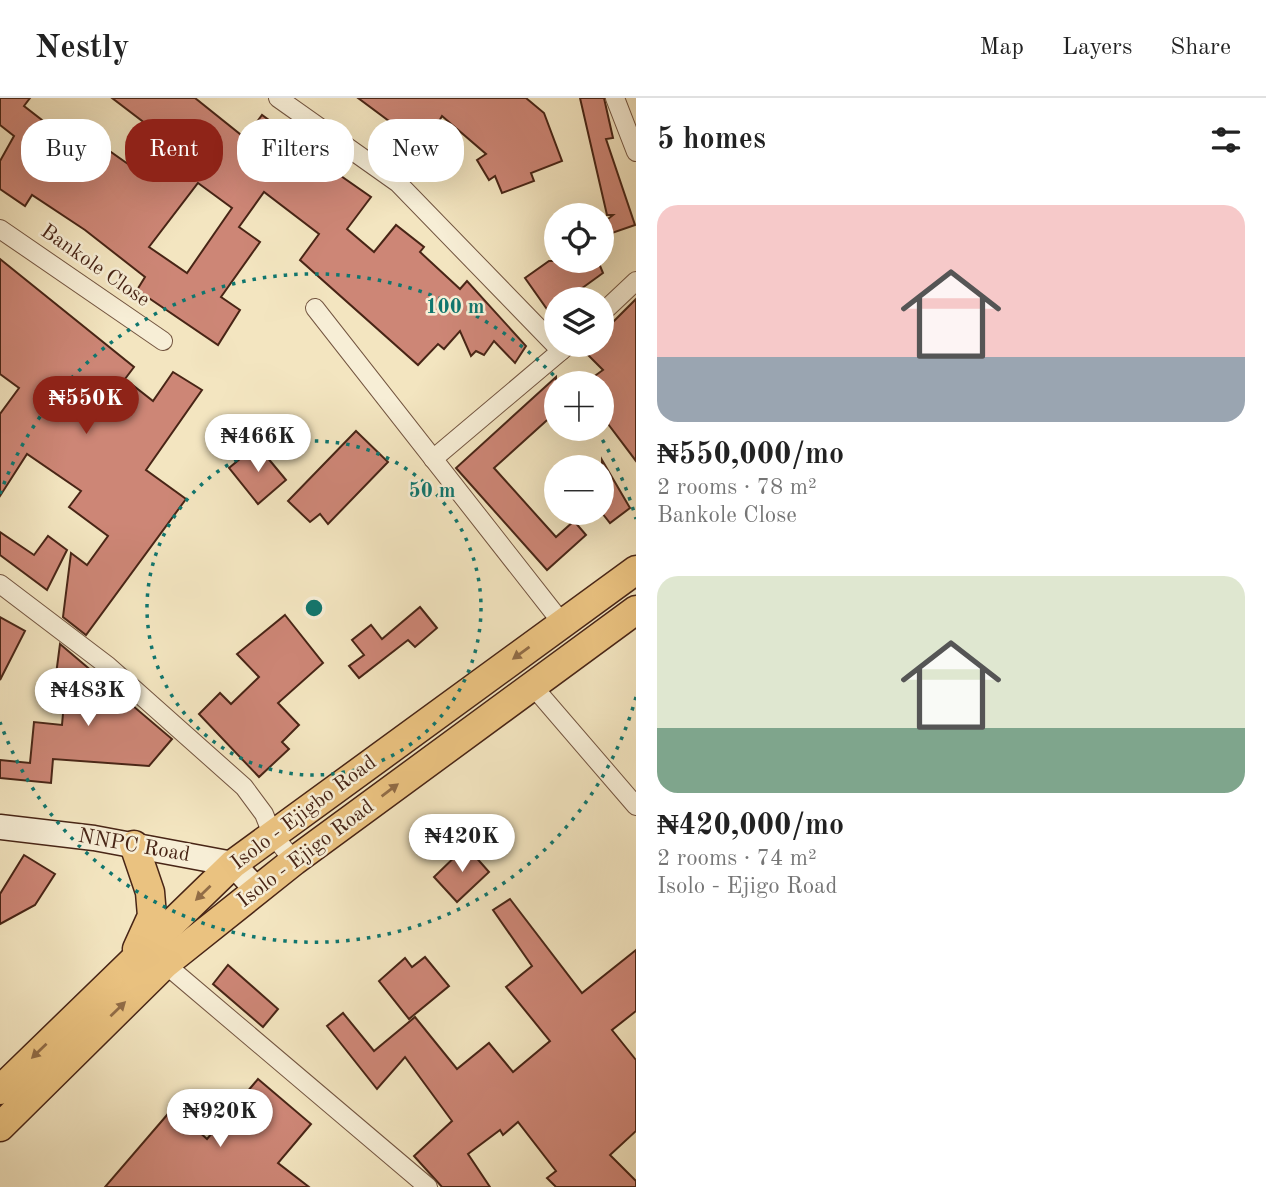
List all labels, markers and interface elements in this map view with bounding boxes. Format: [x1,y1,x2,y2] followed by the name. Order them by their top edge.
[35,32,129,65] text: Nestly
[980,36,1024,60] text: Map
[1062,36,1132,60] text: Layers
[1170,36,1231,60] text: Share
[21,119,111,182] chip: Buy
[125,119,223,182] chip: Rent
[237,119,354,182] chip: Filters
[368,119,464,182] chip: New
[1207,121,1245,159] icon: filters
[657,125,766,155] text: 5 homes
[544,203,614,525] map controls
[544,203,614,273] button: locate
[37,221,153,311] street label: Bankole Close
[888,251,1014,377] icon: home
[544,287,614,357] button: layers
[425,297,485,318] text: 100 m
[544,371,614,441] button: +
[37,376,135,436] pin: ₦550K
[49,387,123,410] text: ₦550K
[209,414,307,474] pin: ₦466K
[221,425,295,448] text: ₦466K
[657,440,844,470] text: ₦550,000/mo
[544,455,614,525] button: −
[657,476,817,499] text: 2 rooms · 78 m²
[408,481,456,502] text: 50 m
[657,504,797,527] text: Bankole Close
[302,596,326,620] centre of rings
[888,622,1014,748] icon: home
[512,646,530,660] one-way arrow
[39,668,137,728] pin: ₦483K
[51,679,125,702] text: ₦483K
[228,752,380,874] street label: Isolo - Ejigbo Road
[381,783,399,797] one-way arrow
[234,796,378,912] street label: Isolo - Ejigo Road
[657,811,844,841] text: ₦420,000/mo
[413,814,511,874] pin: ₦420K
[425,825,499,848] text: ₦420K
[76,826,192,866] street label: NNPC Road
[657,847,817,870] text: 2 rooms · 74 m²
[657,875,837,898] text: Isolo - Ejigo Road
[195,885,212,901] one-way arrow
[109,1001,126,1018] one-way arrow
[31,1043,48,1059] one-way arrow
[171,1090,269,1149] pin: ₦920K
[183,1100,257,1123] text: ₦920K

